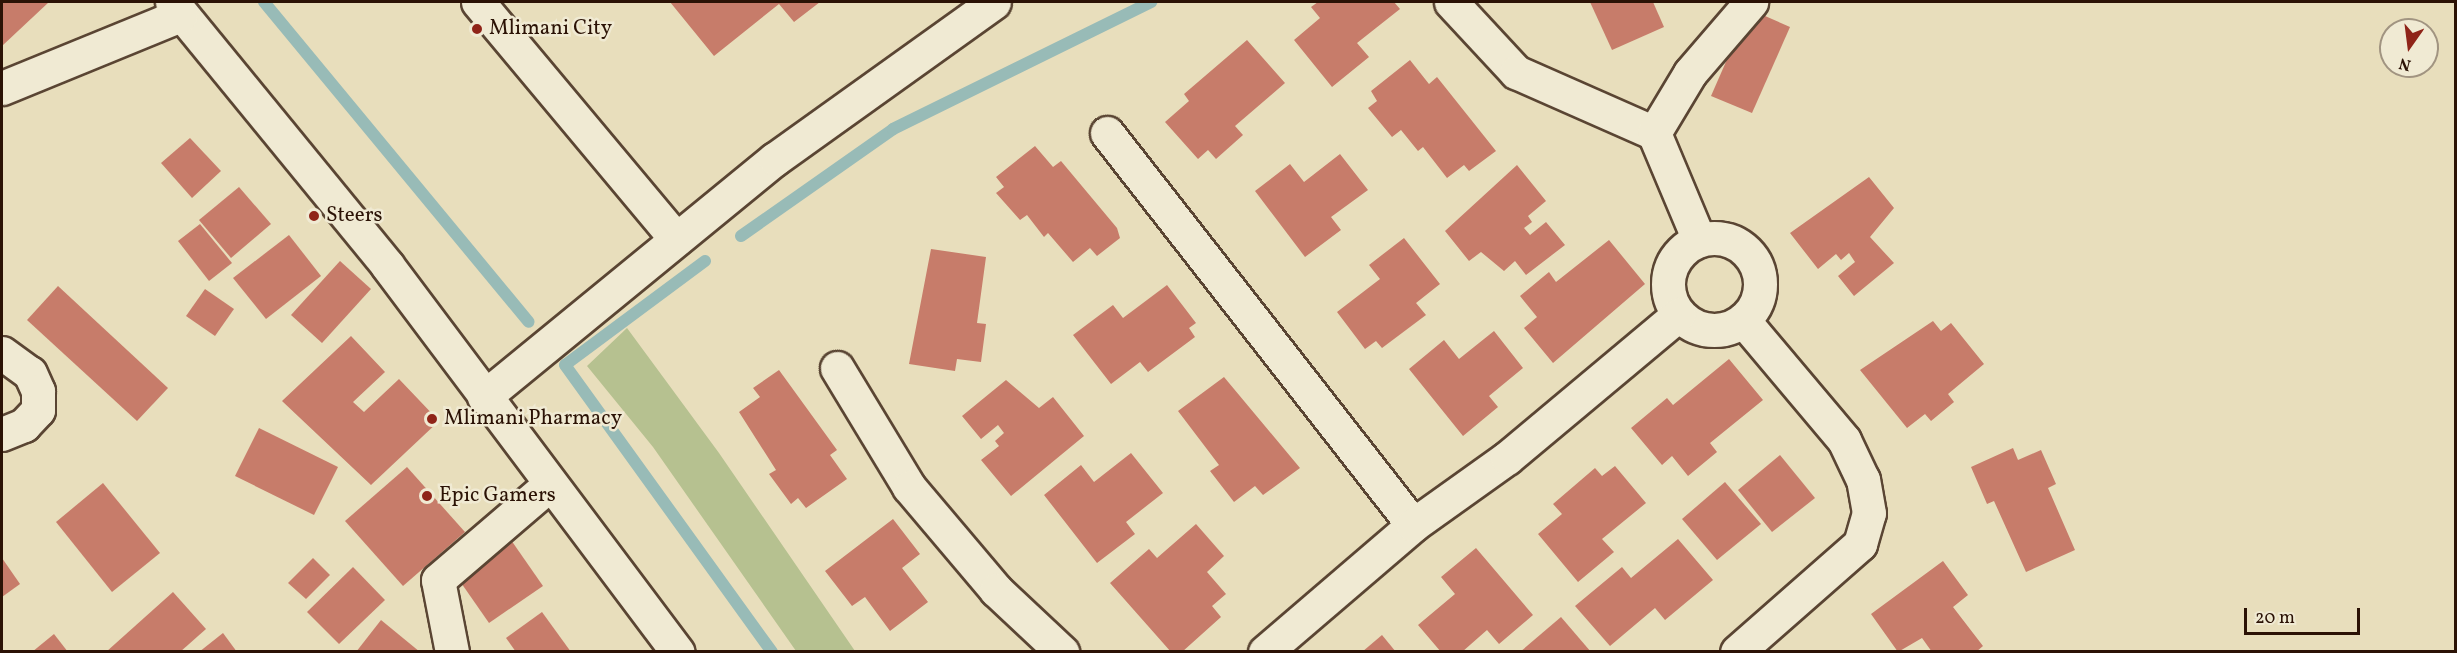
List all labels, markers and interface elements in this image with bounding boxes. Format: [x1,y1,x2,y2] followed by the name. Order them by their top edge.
[489,16,612,42] place label: Mlimani City
[2379,18,2439,78] north arrow
[470,22,484,36] marker: Mlimani City
[2397,51,2413,76] text: N
[326,203,382,229] place label: Steers
[307,209,321,223] marker: Steers
[444,406,622,432] place label: Mlimani Pharmacy
[425,412,439,426] marker: Mlimani Pharmacy
[439,483,556,509] place label: Epic Gamers
[420,489,434,503] marker: Epic Gamers
[2247,596,2362,634] scale bar
[2255,606,2295,631] text: 20 m

